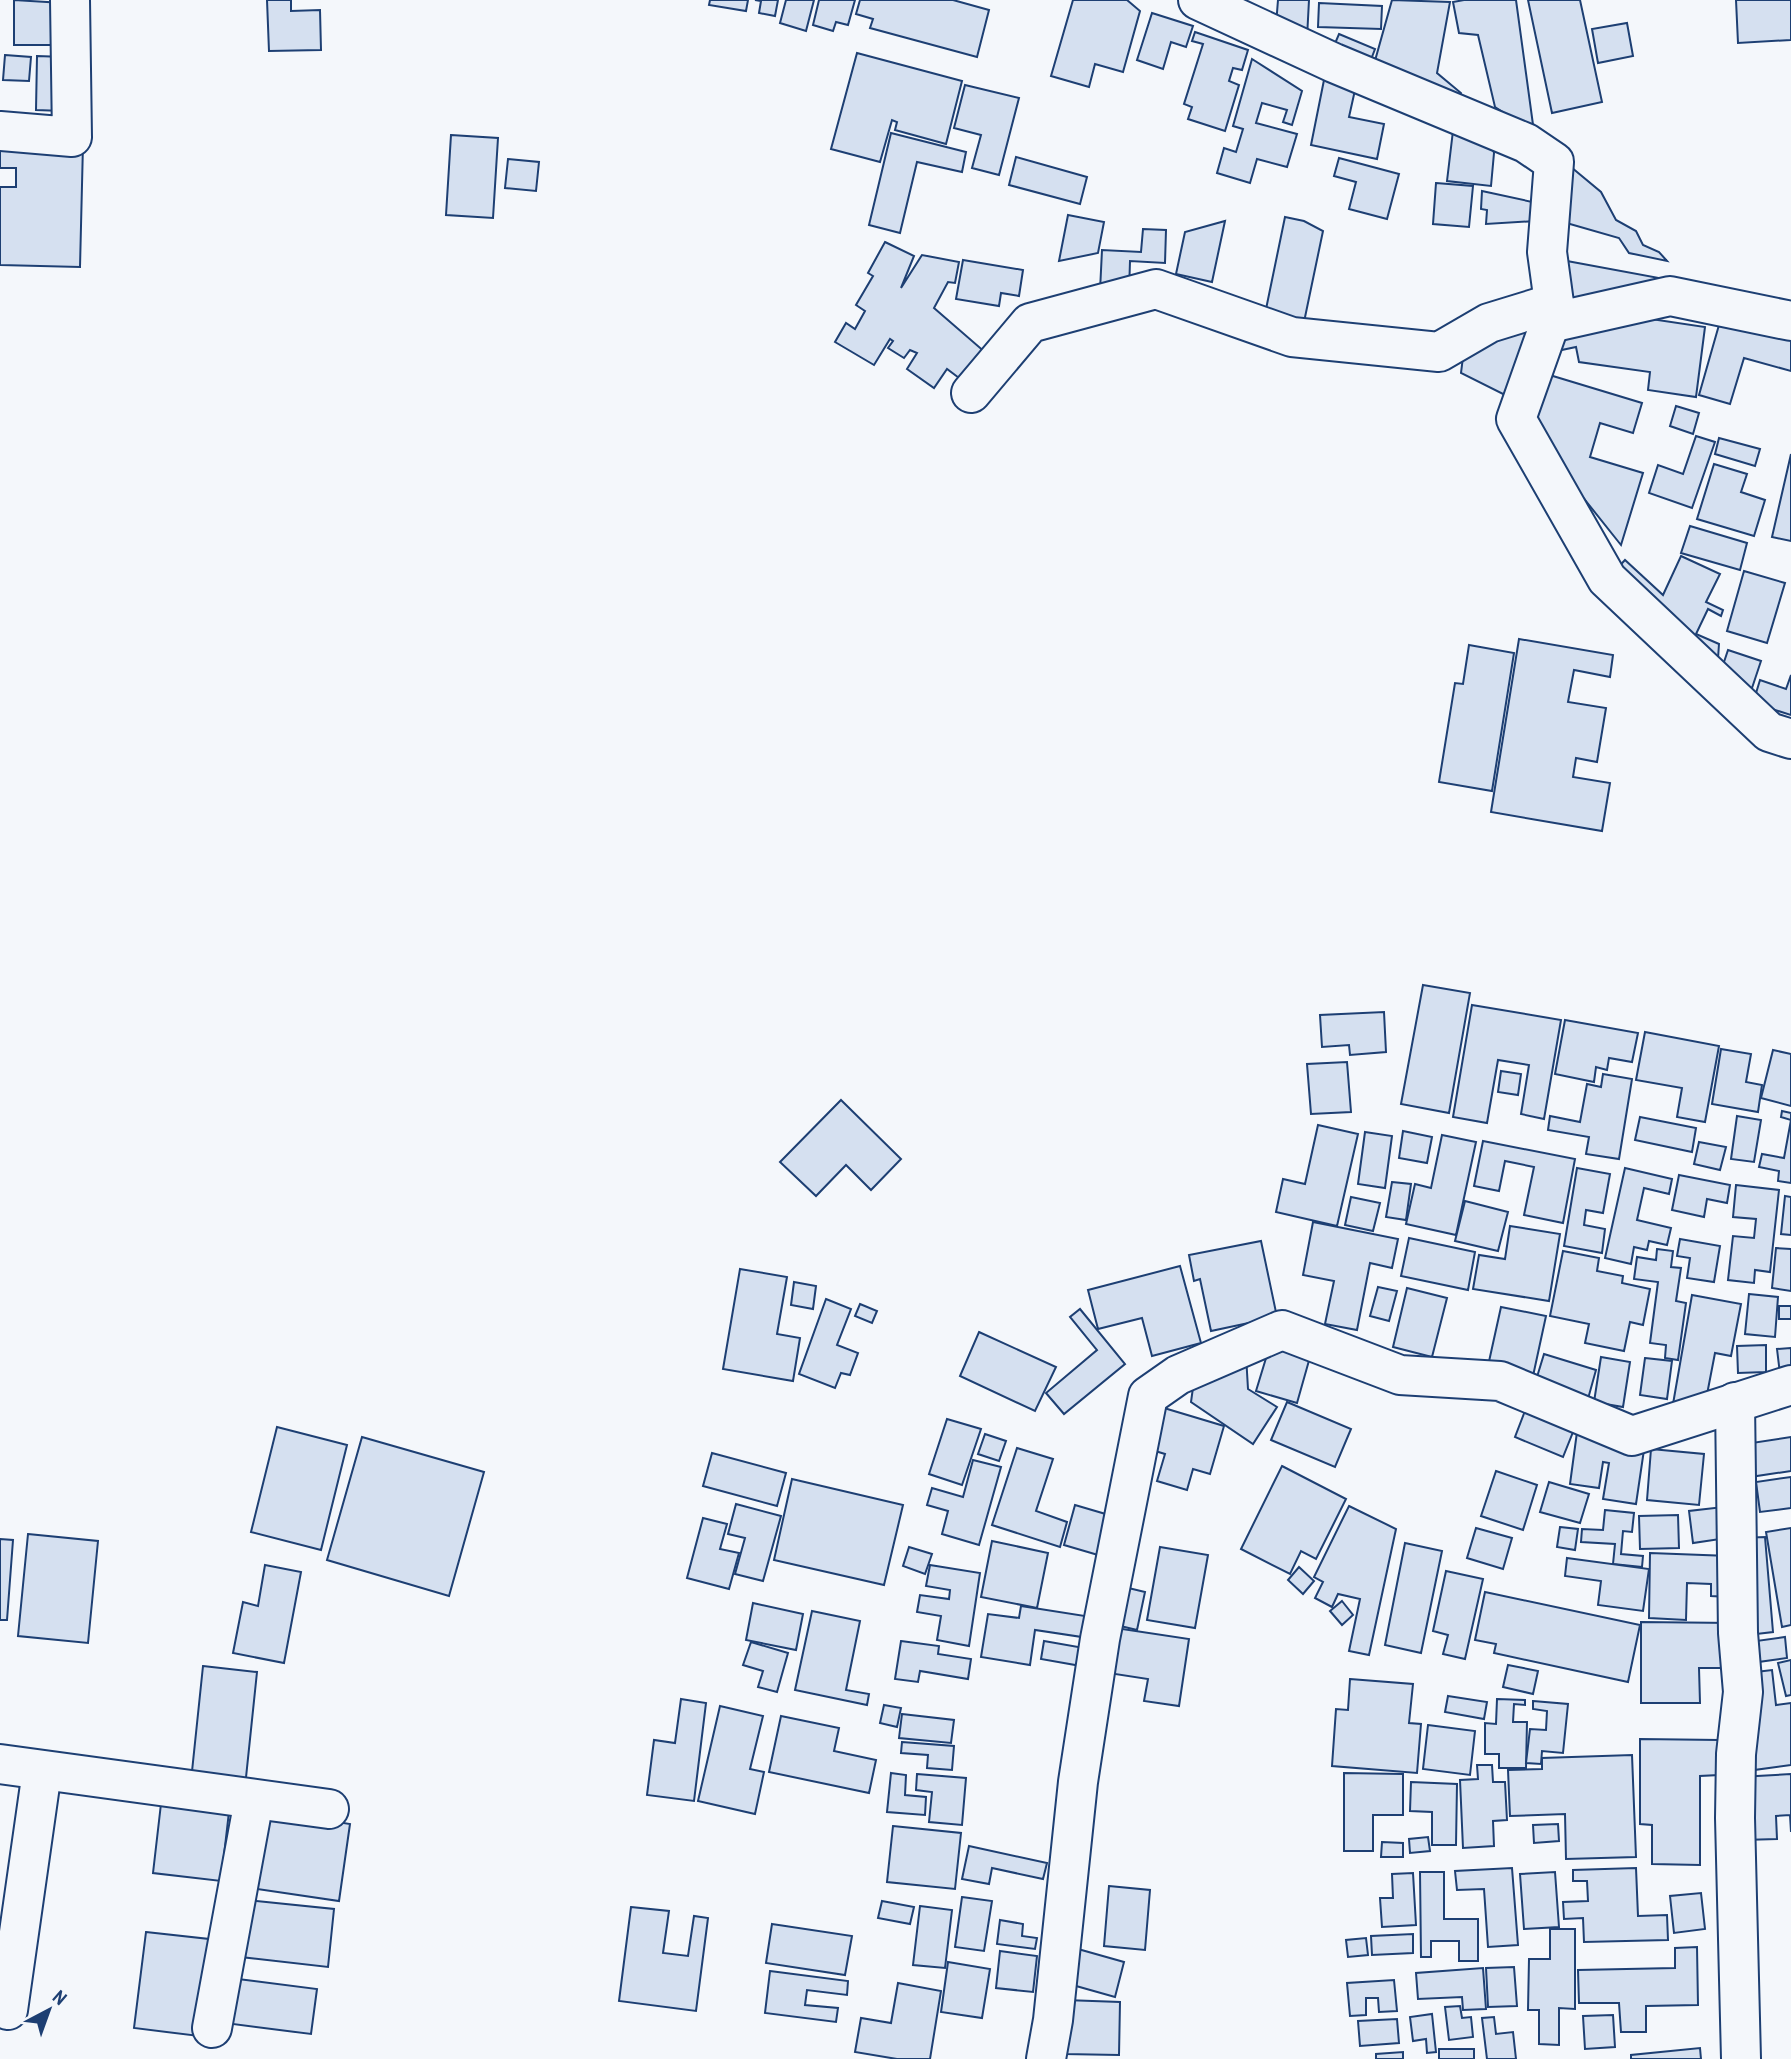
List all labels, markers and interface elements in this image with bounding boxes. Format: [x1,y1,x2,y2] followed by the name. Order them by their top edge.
[14,1975,84,2045] north arrow
[47,1984,73,2011] text: N

